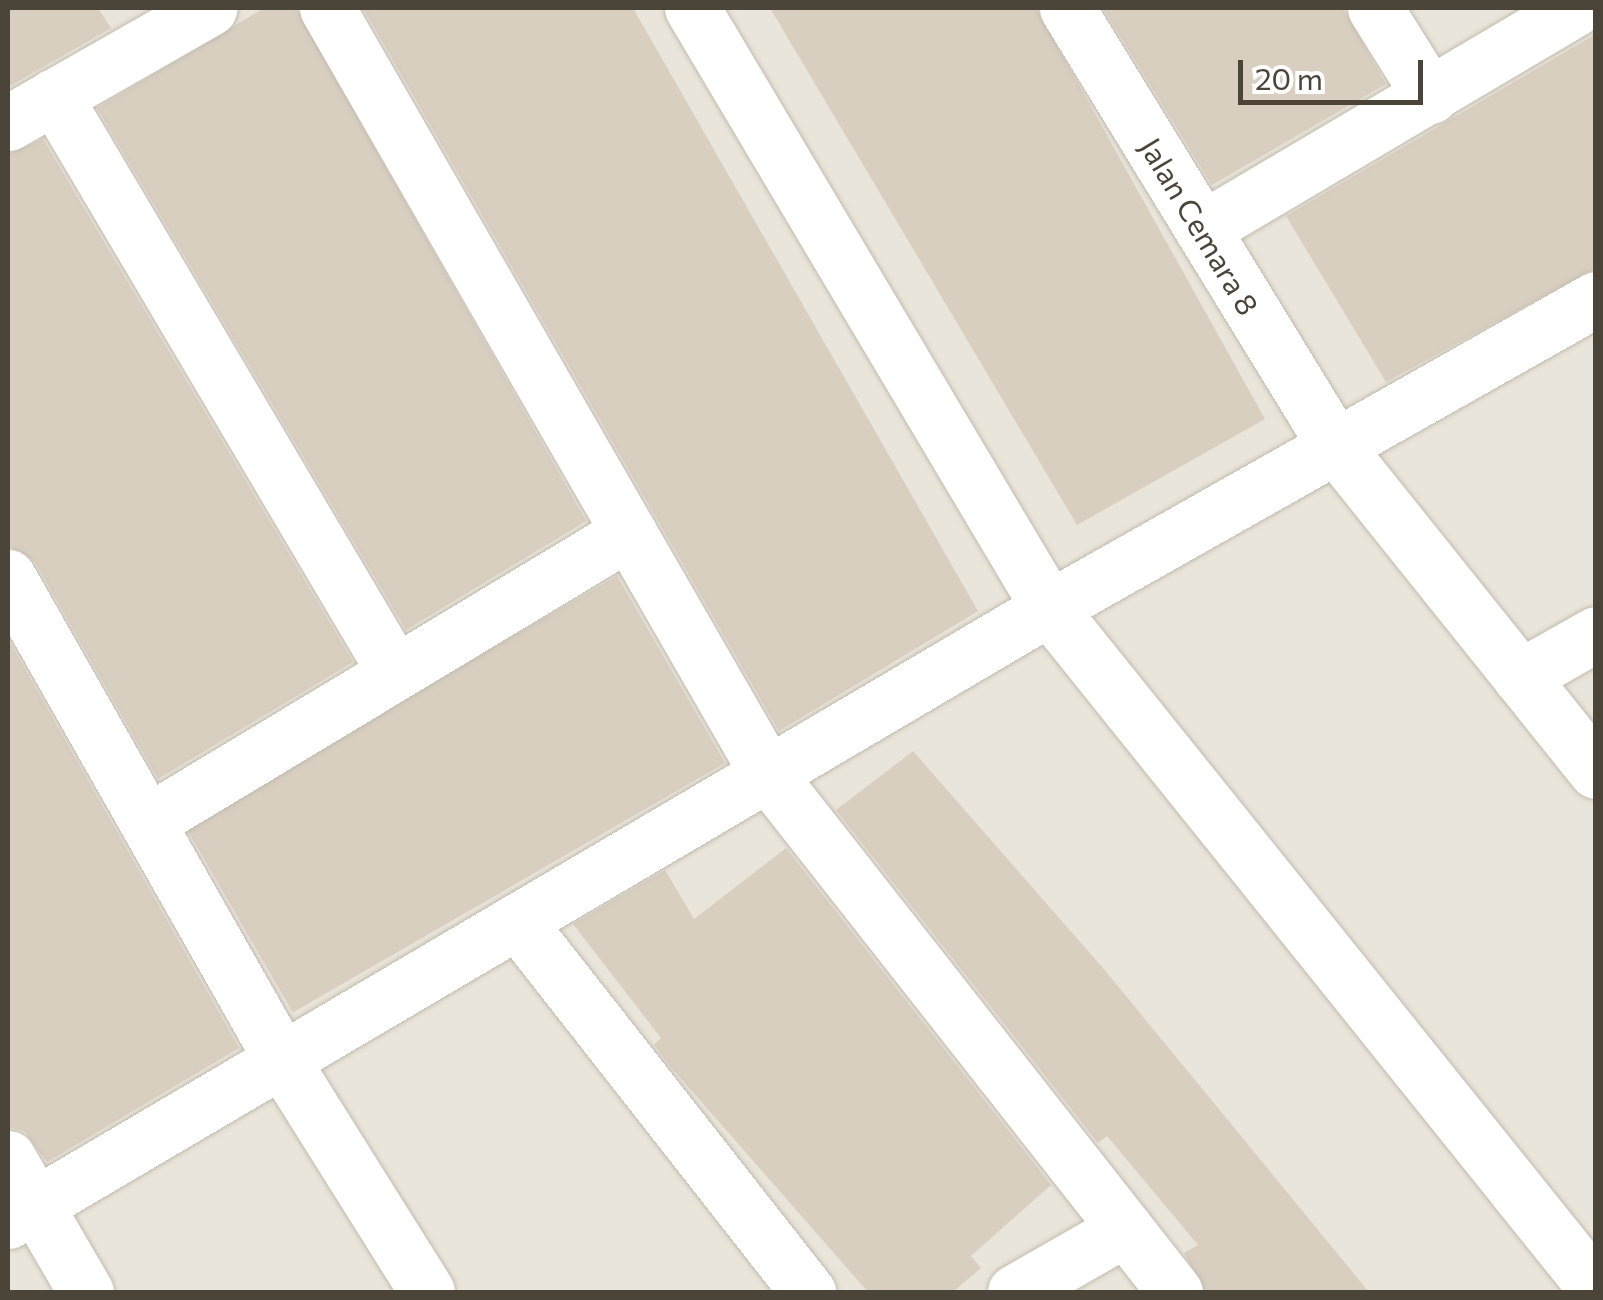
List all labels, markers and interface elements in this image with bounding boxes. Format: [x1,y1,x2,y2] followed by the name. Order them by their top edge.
[1243,40,1428,102] scale bar
[1255,59,1323,96] text: 20 m
[1133,131,1267,321] street label: Jalan Cemara 8

